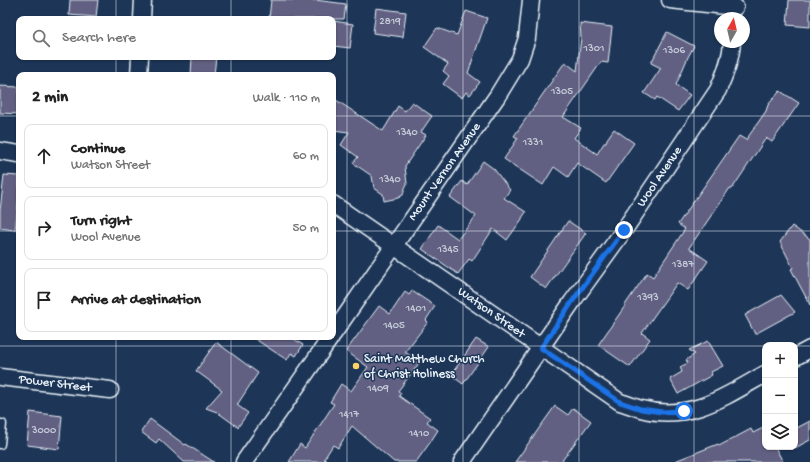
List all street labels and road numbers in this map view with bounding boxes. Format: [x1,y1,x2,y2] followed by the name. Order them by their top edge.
[406,120,485,224] street label: Mount Vernon Avenue
[634,144,686,210] street label: Wool Avenue
[454,284,529,343] street label: Watson Street
[17,372,94,396] street label: Power Street

